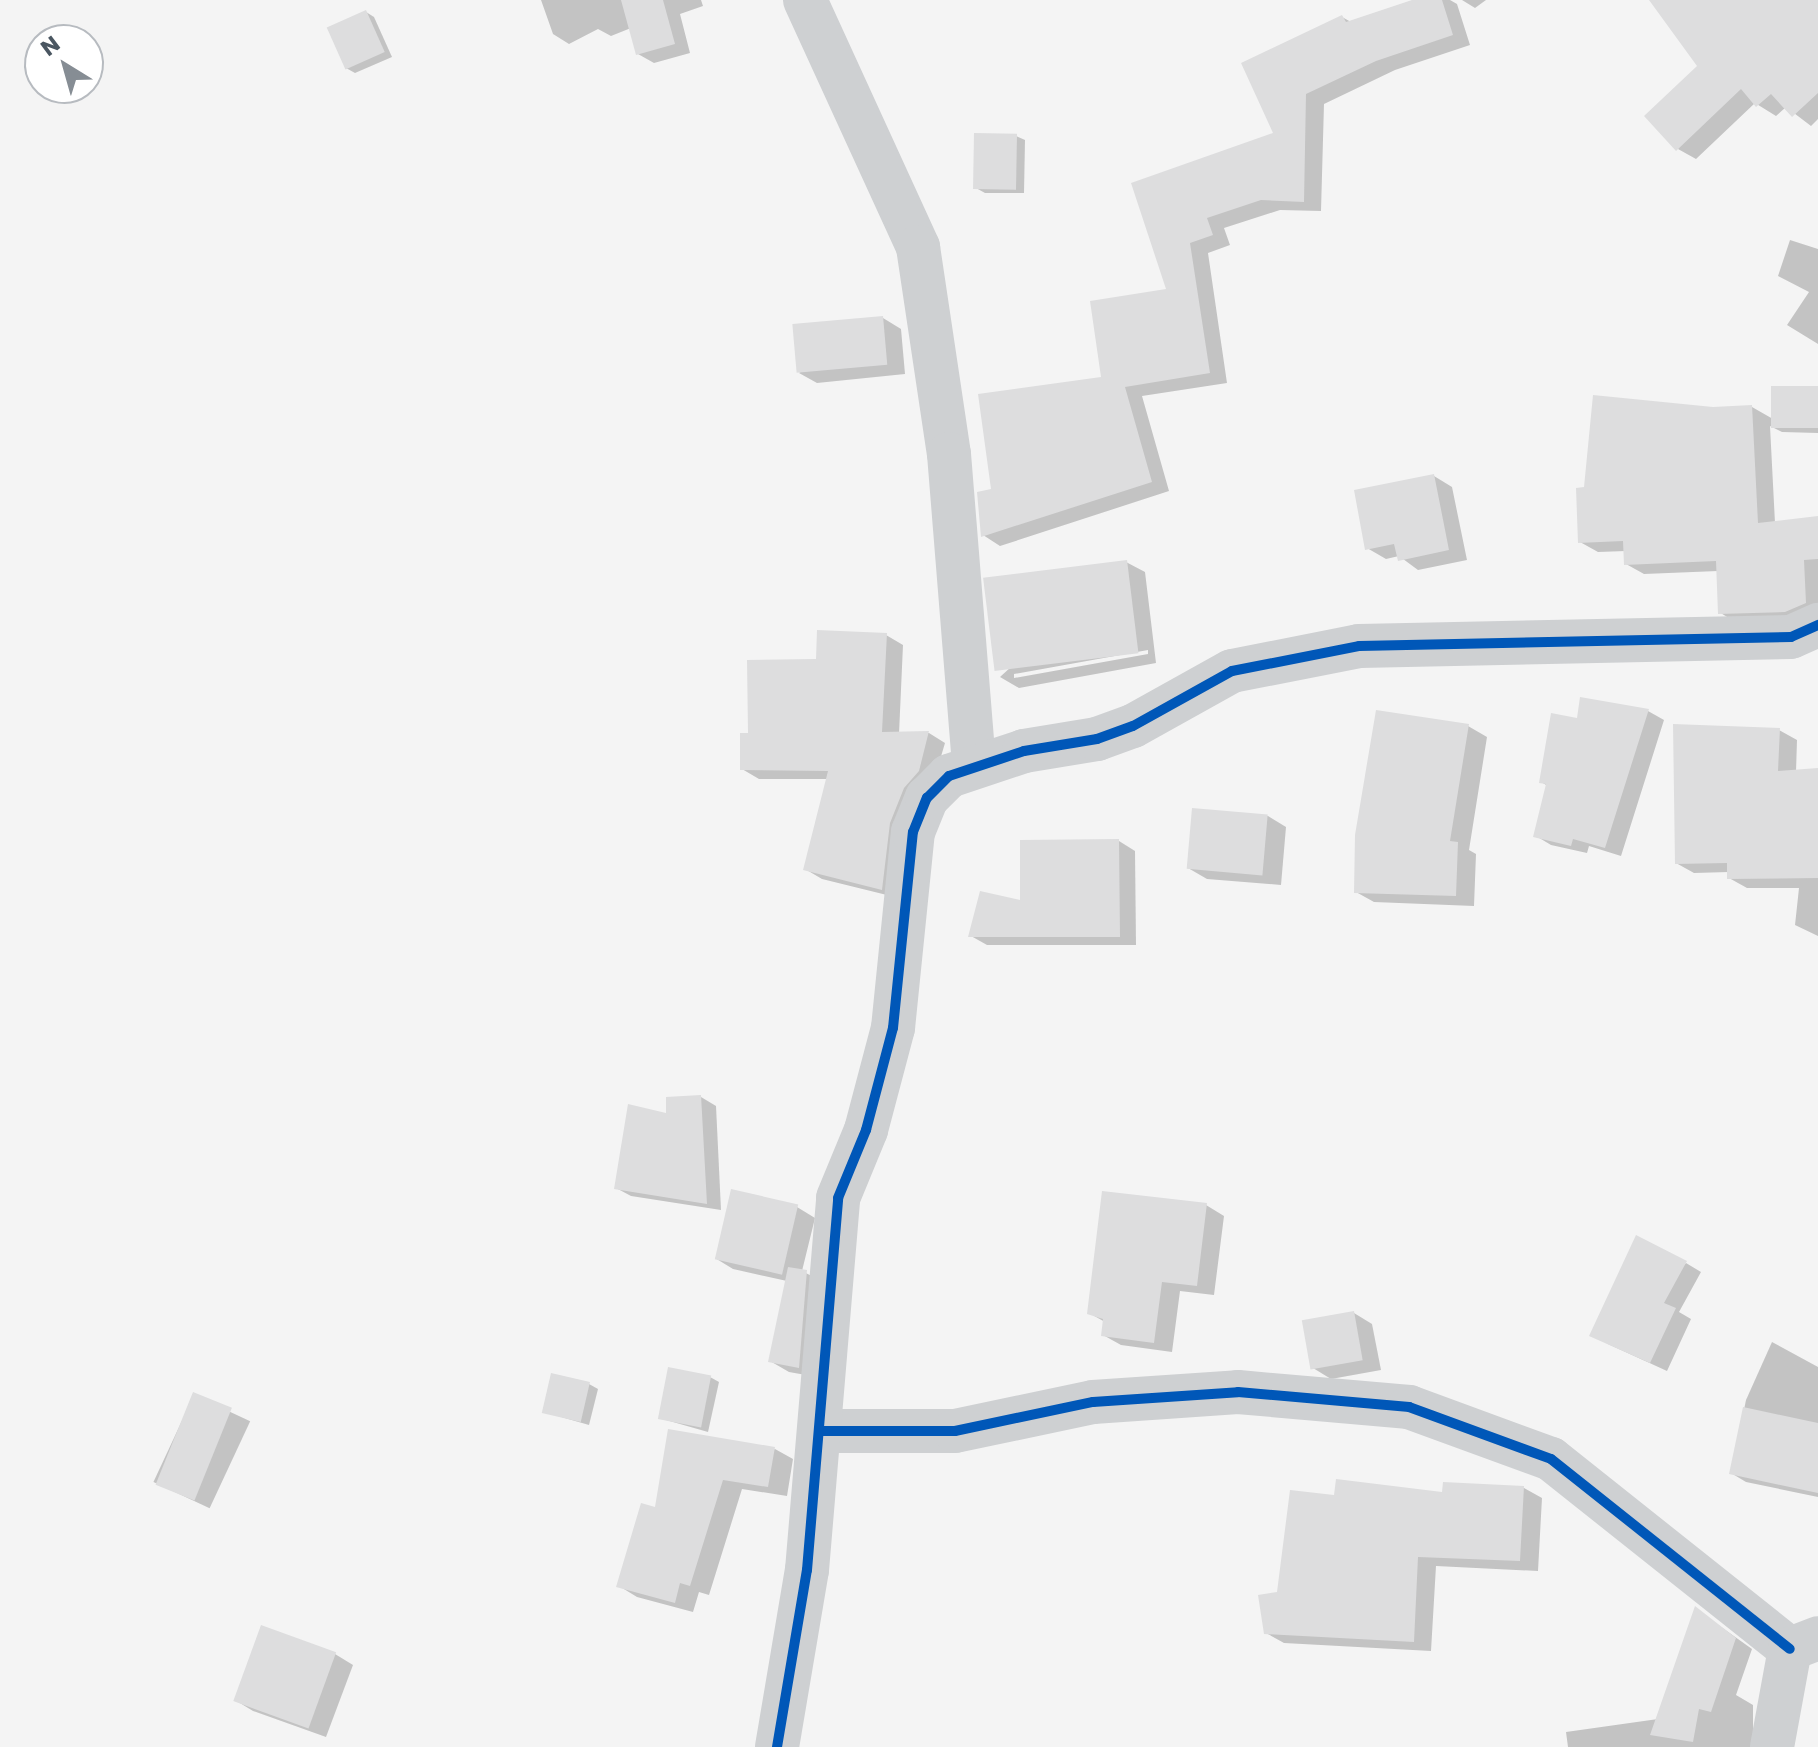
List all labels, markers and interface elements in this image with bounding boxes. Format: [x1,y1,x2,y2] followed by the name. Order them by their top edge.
[24,24,104,104] north arrow
[35,29,66,63] text: N

